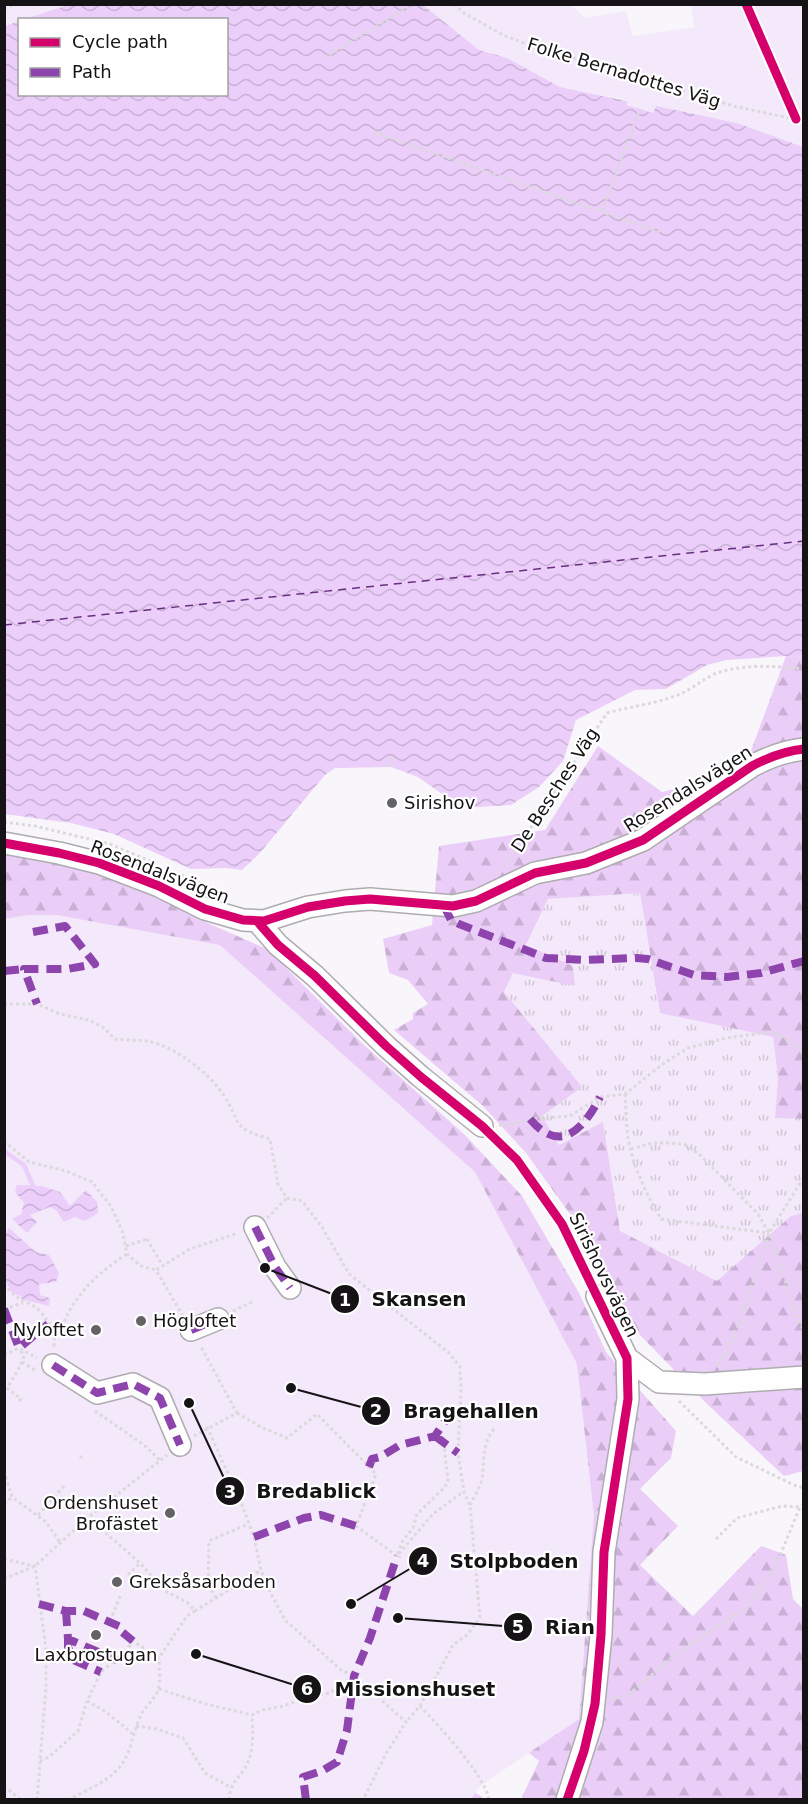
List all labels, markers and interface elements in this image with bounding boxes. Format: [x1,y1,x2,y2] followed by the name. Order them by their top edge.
[18,18,228,96] legend
[72,31,168,52] text: Cycle path
[525,33,723,112] street label: Folke Bernadottes Väg
[72,61,112,82] text: Path
[506,723,603,856] street label: De Besches Väg
[620,741,756,836] street label: Rosendalsvägen
[404,792,476,813] place label: Sirishov
[385,796,399,810] marker: Sirishov
[88,835,233,908] street label: Rosendalsvägen
[565,1209,644,1341] street label: Sirishovsvägen
[330,1280,479,1318] callout: Skansen
[371,1287,467,1311] text: Skansen
[339,1289,351,1310] text: 1
[153,1310,236,1331] place label: Högloftet
[134,1314,148,1328] marker: Högloftet
[13,1319,84,1340] place label: Nyloftet
[89,1323,103,1337] marker: Nyloftet
[361,1392,551,1430] callout: Bragehallen
[403,1399,539,1423] text: Bragehallen
[370,1400,382,1421] text: 2
[215,1472,388,1510] callout: Bredablick
[256,1479,377,1503] text: Bredablick
[224,1481,236,1502] text: 3
[43,1492,158,1534] place label: Ordenshuset Brofästet
[163,1506,177,1520] marker: Ordenshuset Brofästet
[408,1542,591,1580] callout: Stolpboden
[449,1549,579,1573] text: Stolpboden
[417,1550,429,1571] text: 4
[129,1571,276,1592] place label: Greksåsarboden
[110,1575,124,1589] marker: Greksåsarboden
[503,1608,607,1646] callout: Rian
[545,1615,595,1639] text: Rian
[512,1616,524,1637] text: 5
[89,1628,103,1642] marker: Laxbrostugan
[35,1644,157,1665] place label: Laxbrostugan
[292,1670,507,1708] callout: Missionshuset
[335,1677,496,1701] text: Missionshuset
[301,1678,313,1699] text: 6

